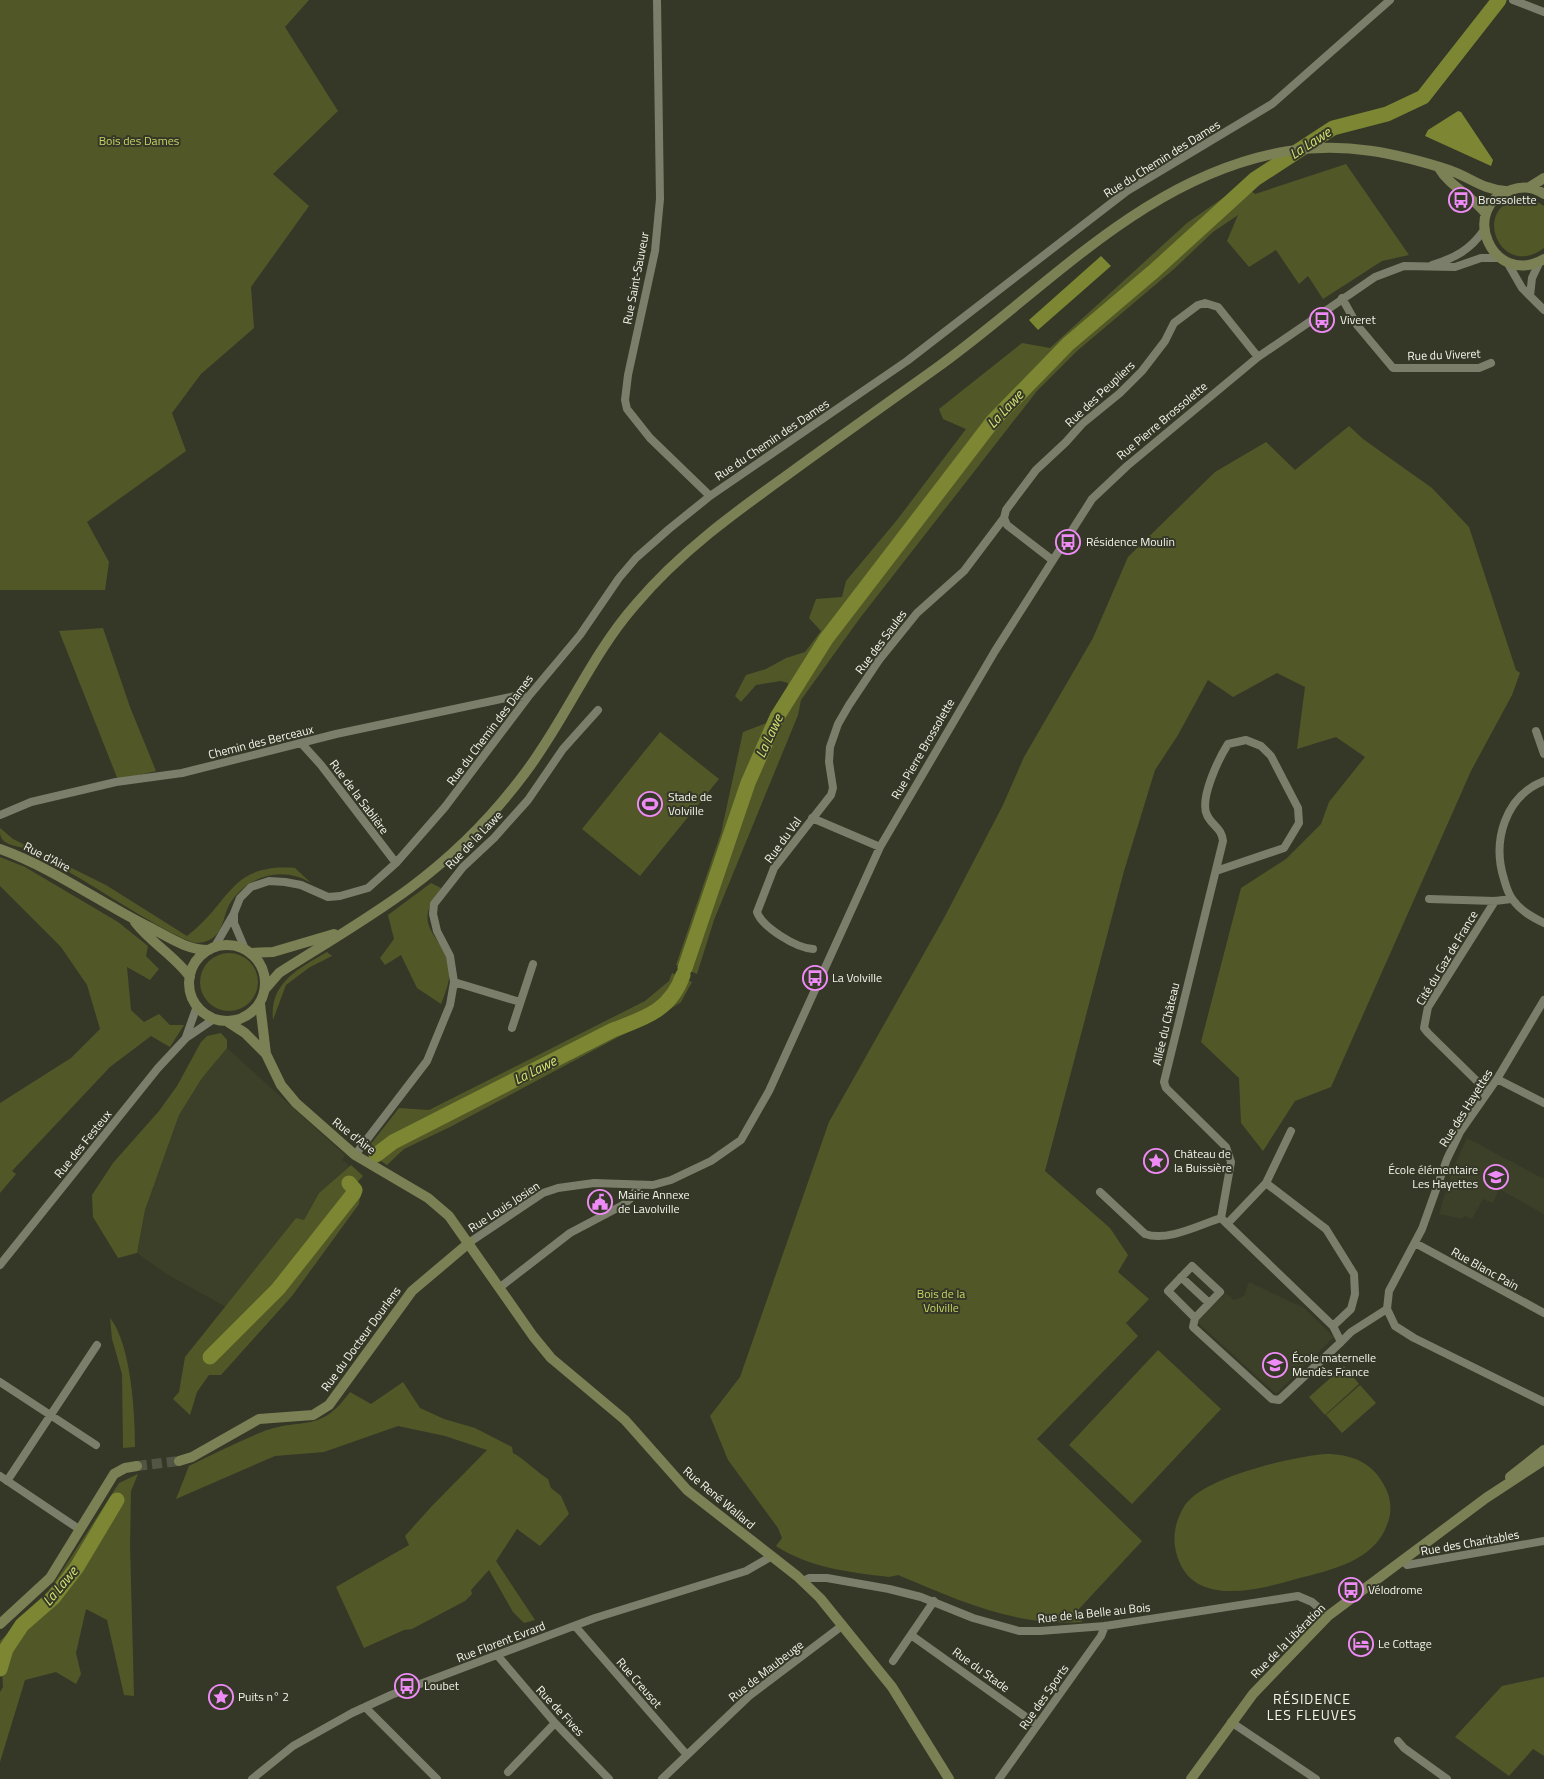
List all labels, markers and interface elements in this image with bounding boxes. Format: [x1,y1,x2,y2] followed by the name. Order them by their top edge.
[1100,115,1224,202] street label: Rue du Chemin des Dames
[1285,121,1336,164] water label: La Lawe
[99,131,180,150] park label: Bois des Dames
[1448,187,1474,213] bus stop icon: Brossolette
[1478,190,1537,209] place label: Brossolette
[617,230,654,326] street label: Rue Saint-Sauveur
[1309,307,1335,333] bus stop icon: Viveret
[1340,310,1376,329] place label: Viveret
[1407,344,1482,365] street label: Rue du Viveret
[1060,356,1139,431] street label: Rue des Peupliers
[1112,377,1211,464] street label: Rue Pierre Brossolette
[981,384,1029,432] water label: La Lawe
[711,394,833,485] street label: Rue du Chemin des Dames
[1055,529,1081,555] bus stop icon: Résidence Moulin
[1086,532,1175,551] place label: Résidence Moulin
[850,605,911,678] street label: Rue des Saules
[442,670,538,789] street label: Rue du Chemin des Dames
[886,695,959,803] street label: Rue Pierre Brossolette
[749,709,788,761] water label: La Lawe
[206,719,316,764] street label: Chemin des Berceaux
[325,755,394,838] street label: Rue de la Sablière
[668,787,712,820] place label: Stade de Volville
[637,791,663,817] sports icon: Stade de Volville
[440,806,507,874] street label: Rue de la Lawe
[759,813,806,867] street label: Rue du Val
[20,837,74,877] street label: Rue d'Aire
[1411,907,1482,1009] street label: Cité du Gaz de France
[802,965,828,991] bus stop icon: La Volville
[832,968,882,987] place label: La Volville
[1147,981,1184,1067] street label: Allée du Château
[510,1049,561,1089] water label: La Lawe
[1434,1065,1497,1150] street label: Rue des Hayettes
[49,1105,116,1182] street label: Rue des Festeux
[329,1113,380,1159] street label: Rue d'Aire
[1174,1144,1232,1177] place label: Château de la Buissière
[1143,1148,1169,1174] place icon: Château de la Buissière
[1388,1160,1478,1193] place label: École élémentaire Les Hayettes
[1483,1164,1509,1190] school or university icon: École élémentaire Les Hayettes
[464,1176,543,1237] street label: Rue Louis Josien
[618,1185,690,1218] place label: Mairie Annexe de Lavolville
[587,1189,613,1215] public building icon: Mairie Annexe de Lavolville
[1448,1242,1523,1295] street label: Rue Blanc Pain
[316,1282,406,1395] street label: Rue du Docteur Dourlens
[917,1284,965,1317] park label: Bois de la Volville
[1292,1348,1376,1381] place label: École maternelle Mendès France
[1262,1352,1288,1378] school or university icon: École maternelle Mendès France
[679,1462,760,1534] street label: Rue René Wallard
[1419,1524,1521,1561] street label: Rue des Charitables
[37,1560,83,1610] water label: La Lawe
[1338,1577,1364,1603] bus stop icon: Vélodrome
[1368,1580,1423,1599] place label: Vélodrome
[1036,1597,1152,1628] street label: Rue de la Belle au Bois
[1246,1599,1330,1683] street label: Rue de la Libération
[454,1616,548,1667] street label: Rue Florent Evrard
[1348,1631,1374,1657] hotel icon: Le Cottage
[1378,1634,1432,1653] place label: Le Cottage
[724,1635,807,1706] street label: Rue de Maubeuge
[949,1642,1014,1697] street label: Rue du Stade
[612,1653,667,1713] street label: Rue Creusot
[1014,1660,1073,1733] street label: Rue des Sports
[394,1673,420,1699] bus stop icon: Loubet
[424,1676,460,1695] place label: Loubet
[532,1681,589,1741] street label: Rue de Fives
[208,1684,234,1710] place icon: Puits n° 2
[238,1687,289,1706] place label: Puits n° 2
[1267,1688,1357,1725] district label: RÉSIDENCE LES FLEUVES

